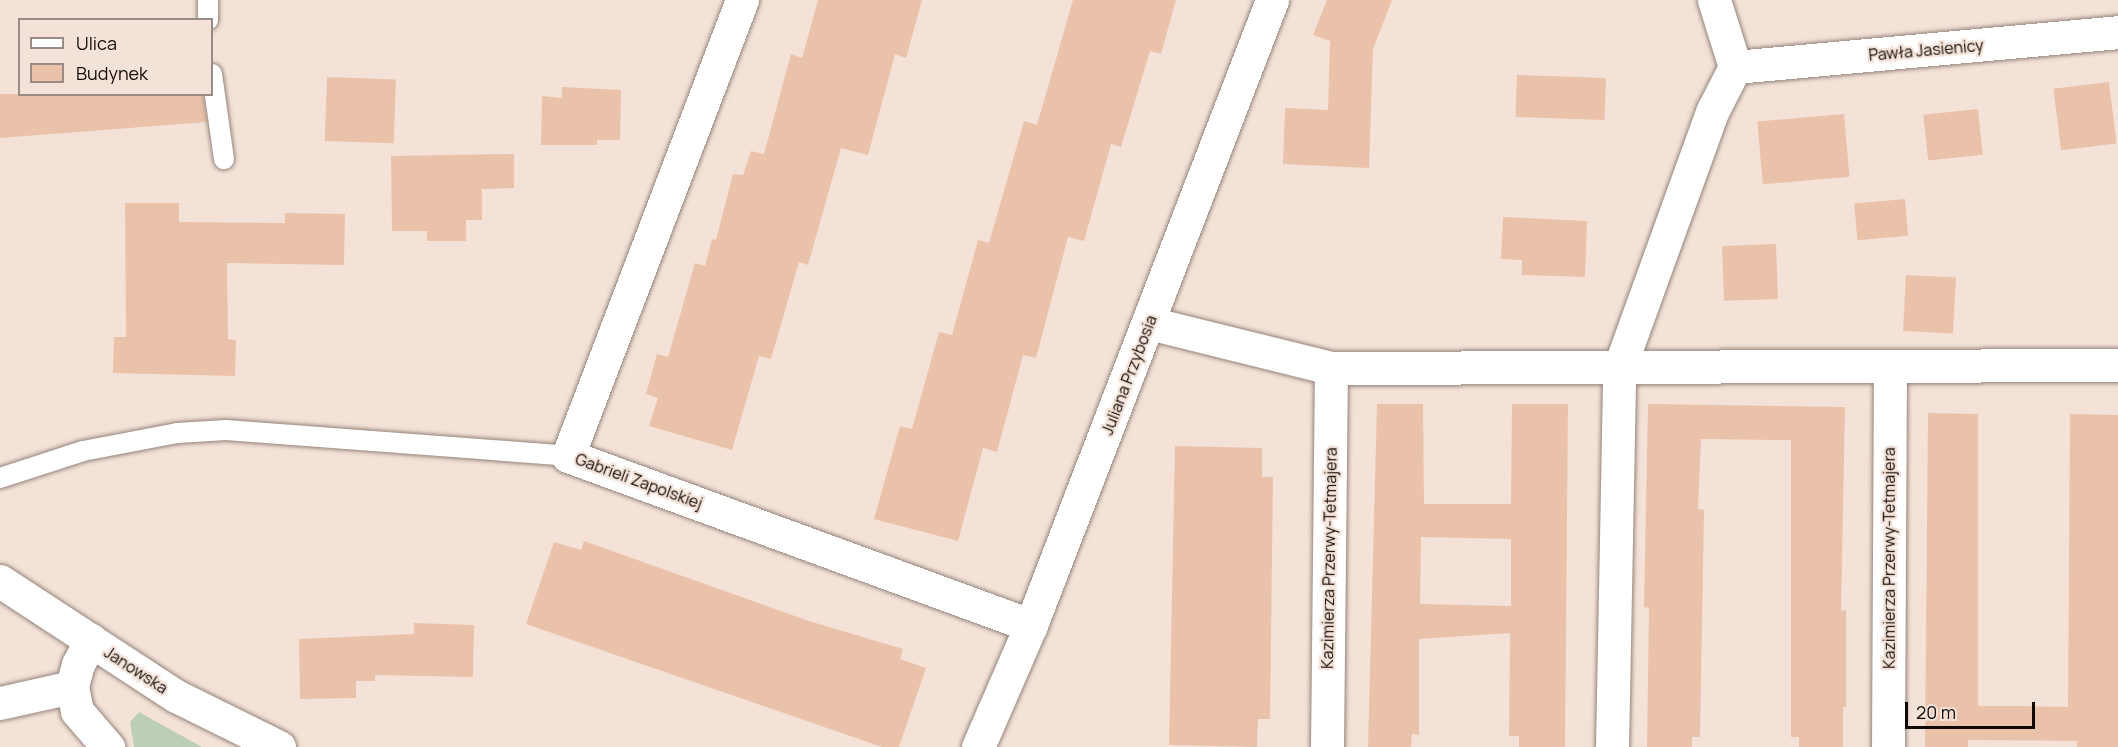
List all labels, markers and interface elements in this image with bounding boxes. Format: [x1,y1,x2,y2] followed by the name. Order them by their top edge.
[18,18,213,96] legend
[76,31,117,55] text: Ulica
[1868,35,1984,65] street label: Pawła Jasienicy
[76,61,148,85] text: Budynek
[1097,312,1161,438] street label: Juliana Przybosia
[1317,447,1341,669] street label: Kazimierza Przerwy-Tetmajera
[1879,447,1899,669] street label: Kazimierza Przerwy-Tetmajera
[573,449,705,513] street label: Gabrieli Zapolskiej
[101,642,171,698] street label: Janowska
[1908,690,2038,728] scale bar
[1916,700,1956,724] text: 20 m

